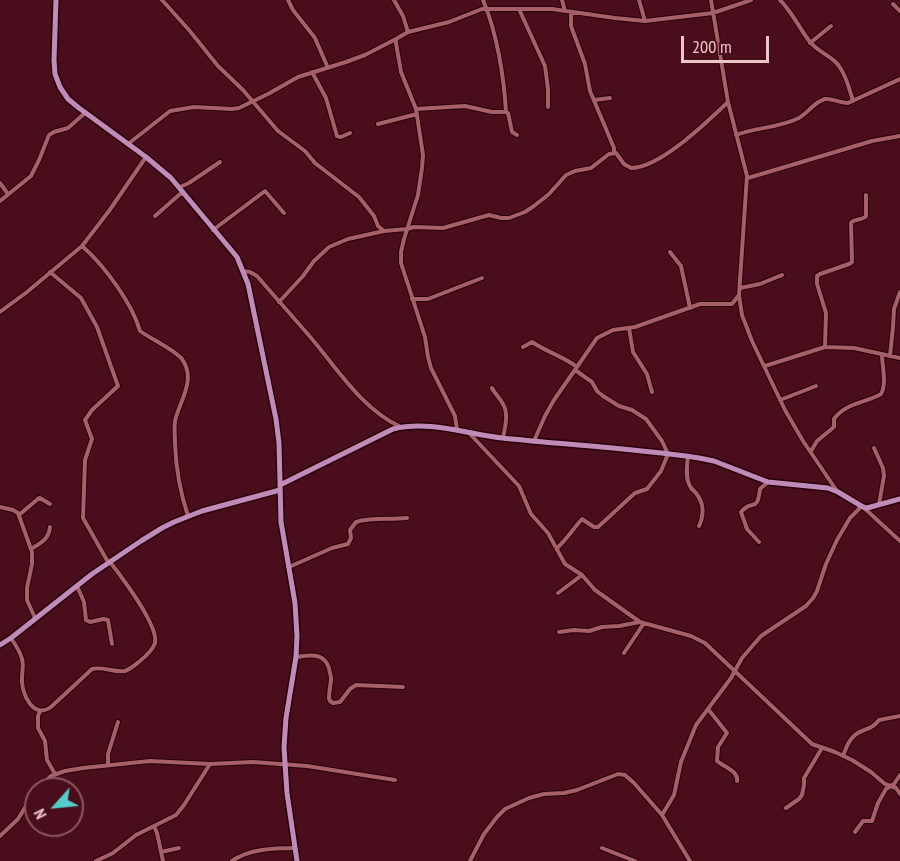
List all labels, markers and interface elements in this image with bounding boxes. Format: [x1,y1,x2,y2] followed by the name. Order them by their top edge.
[684,24,772,62] scale bar
[692,35,732,58] text: 200 m
[24,777,84,837] north arrow
[29,806,51,823] text: N

